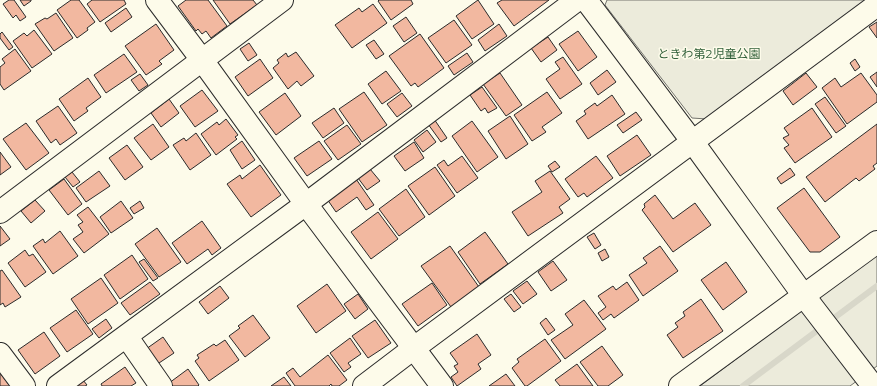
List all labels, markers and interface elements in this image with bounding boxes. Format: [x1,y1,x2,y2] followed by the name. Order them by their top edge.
[658,46,760,61] park label: ときわ第2児童公園

